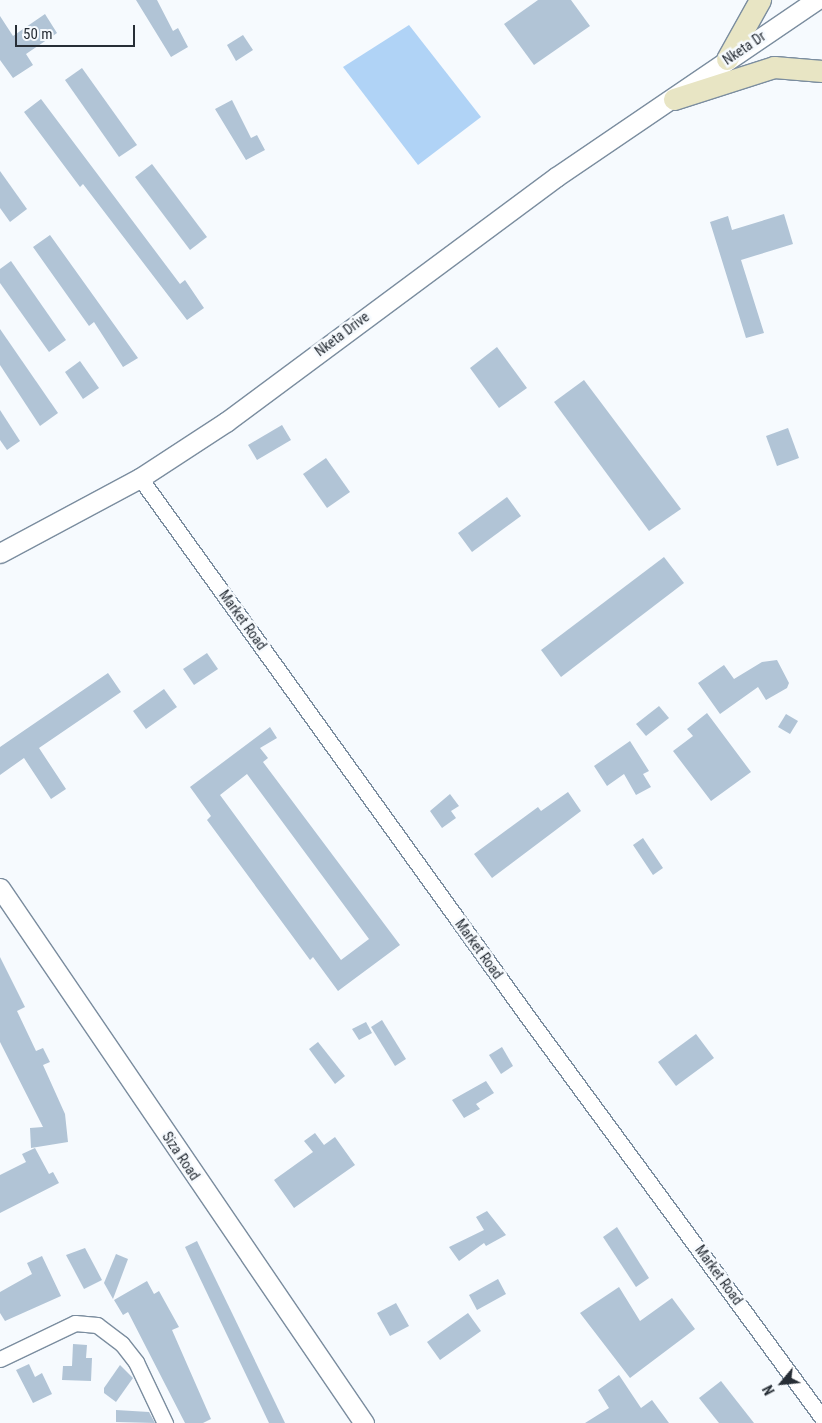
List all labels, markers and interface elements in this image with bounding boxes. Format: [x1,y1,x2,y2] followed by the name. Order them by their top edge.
[18,15,138,47] scale bar
[23,25,53,43] text: 50 m
[720,28,768,68] street label: Nketa Dr
[312,308,372,360] street label: Nketa Drive
[216,587,270,653] street label: Market Road
[452,916,506,982] street label: Market Road
[159,1129,203,1183] street label: Siza Road
[692,1242,746,1308] street label: Market Road
[757,1358,807,1408] north arrow
[760,1383,778,1398] text: N

